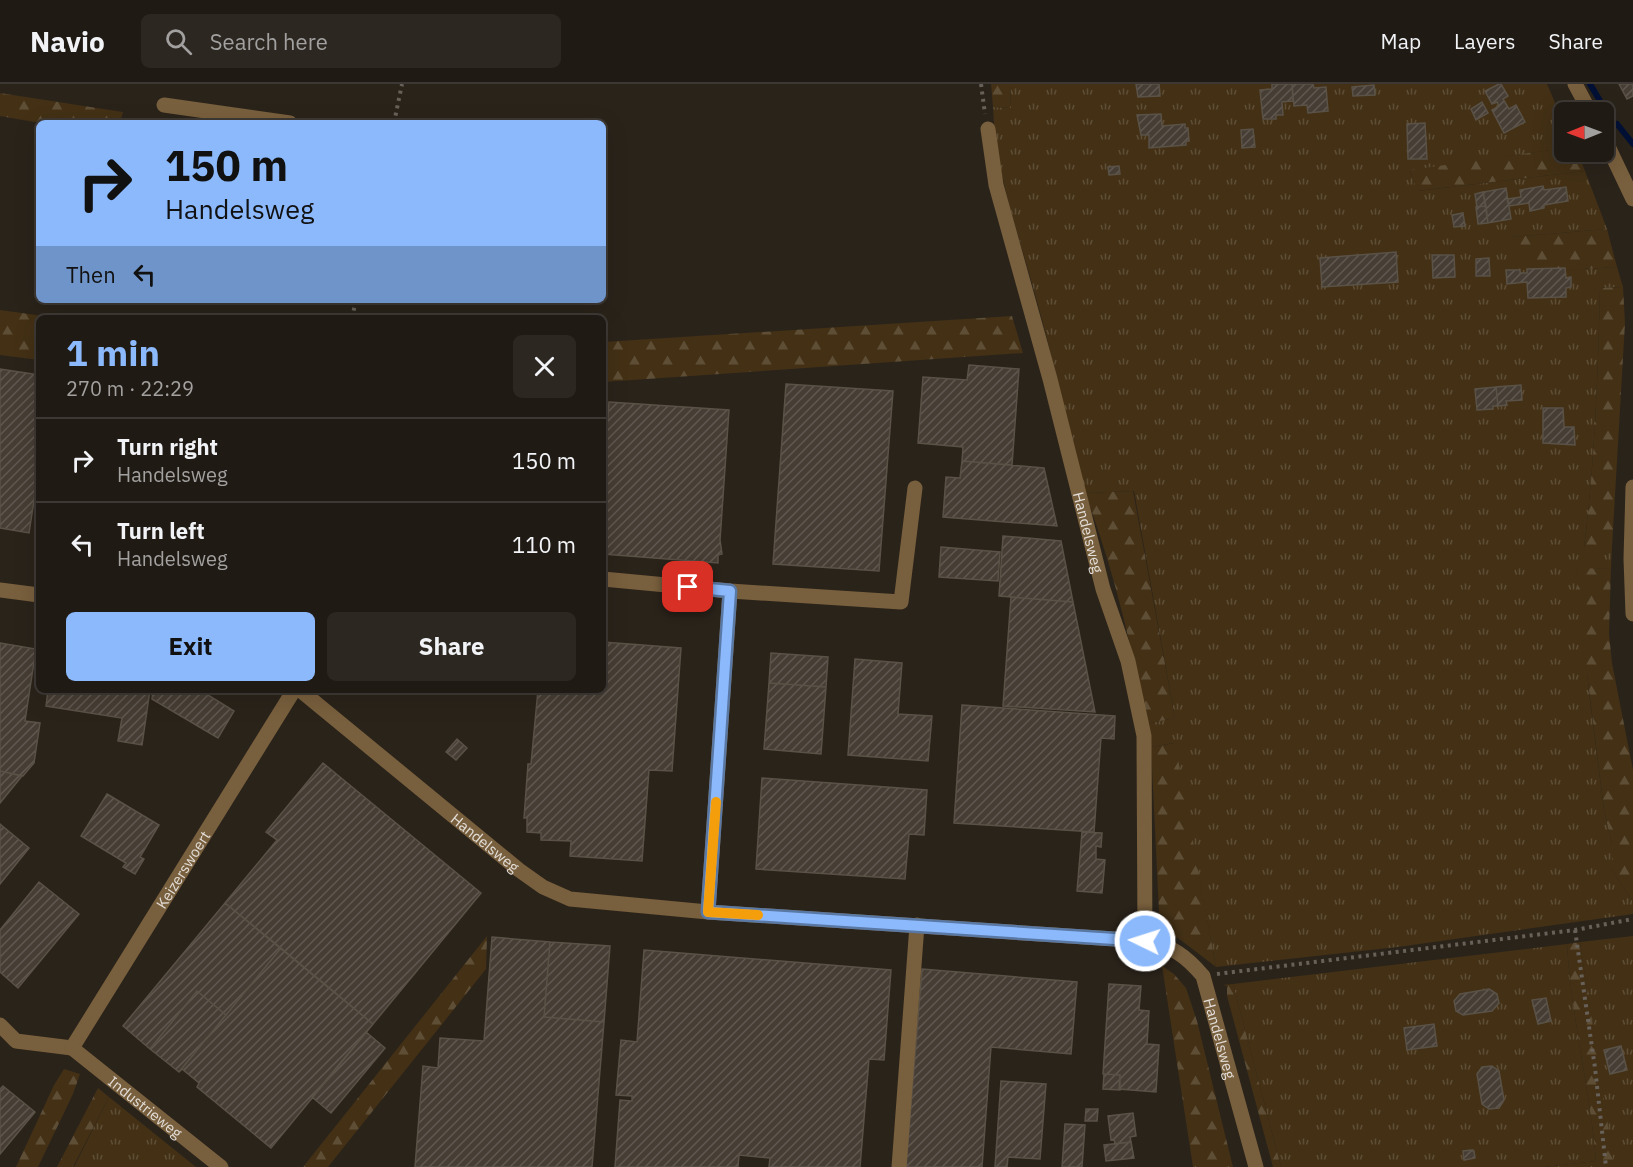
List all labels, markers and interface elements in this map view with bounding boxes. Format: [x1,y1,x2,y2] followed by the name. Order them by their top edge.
[141,14,561,68] search box
[30,23,105,60] text: Navio
[162,25,195,58] icon: search
[210,27,328,56] text: Search here
[1381,27,1421,55] text: Map
[1454,27,1516,55] text: Layers
[1549,27,1603,55] text: Share
[1554,102,1614,162] north arrow
[1554,102,1614,162] map controls
[165,138,288,193] text: 150 m
[66,144,144,222] icon: right
[165,191,314,226] text: Handelsweg
[128,258,161,291] icon: left
[66,260,116,289] text: Then
[66,329,160,376] text: 1 min
[513,335,576,398] button: close
[66,375,194,402] text: 270 m · 22:29
[117,432,218,461] text: Turn right
[66,444,99,477] icon: right
[512,446,576,475] text: 150 m
[117,461,228,488] text: Handelsweg
[1069,490,1108,575] street label: Handelsweg
[117,516,205,545] text: Turn left
[66,528,99,561] icon: left
[512,530,576,559] text: 110 m
[117,545,228,572] text: Handelsweg
[662,561,713,612] pin
[671,570,704,603] icon: arrive
[66,612,315,681] button: Exit
[327,612,576,681] button: Share
[447,809,524,876] street label: Handelsweg
[151,827,214,912] street label: Keizerswoert
[1113,909,1177,973] position arrow
[1200,996,1241,1081] street label: Handelsweg
[105,1071,186,1142] street label: Industrieweg

